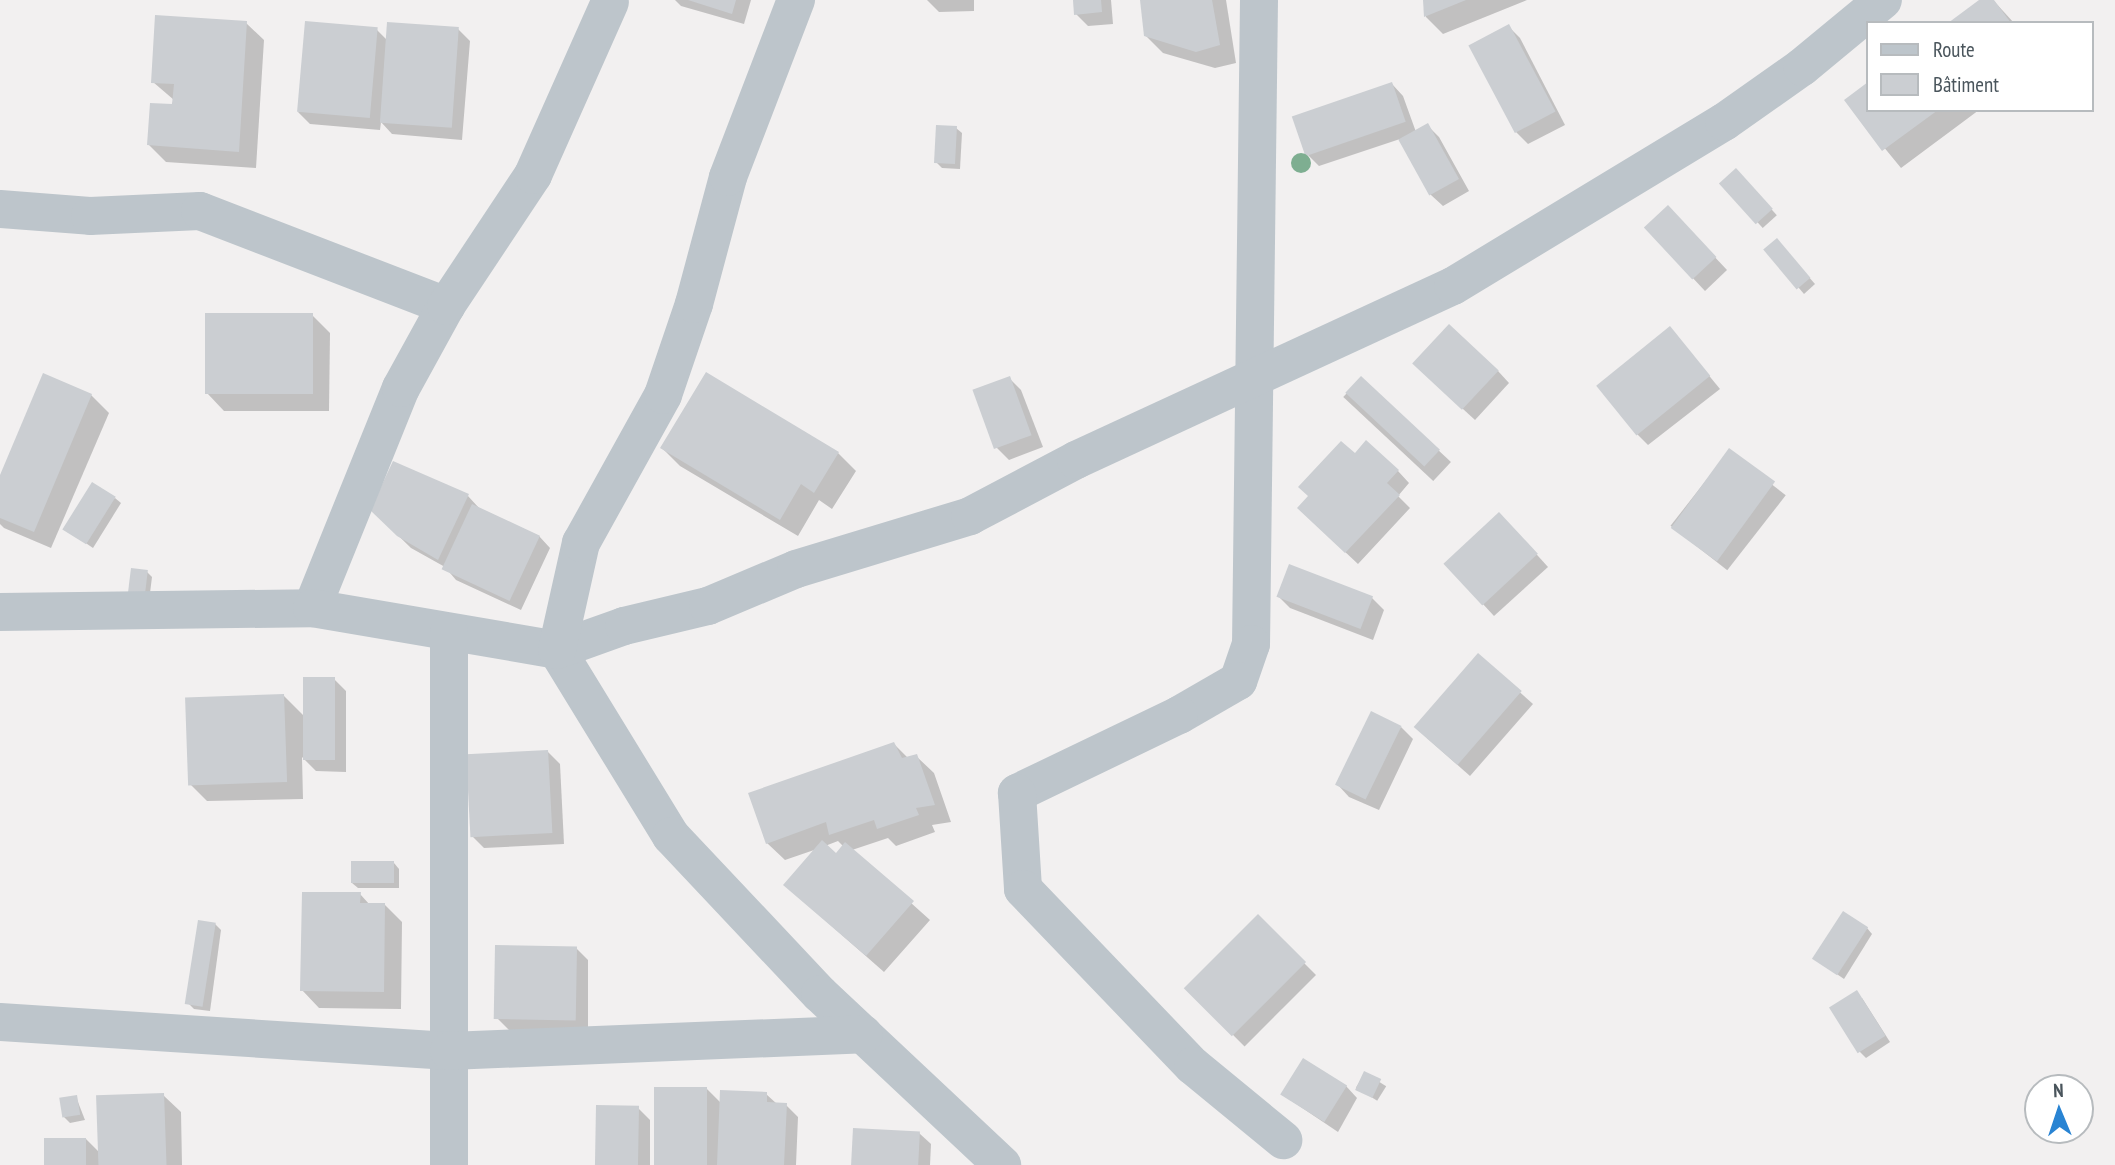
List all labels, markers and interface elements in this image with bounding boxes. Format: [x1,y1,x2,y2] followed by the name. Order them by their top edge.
[1867,21,2094,112] legend
[1933,36,1975,63] text: Route
[1933,71,1999,98] text: Bâtiment
[2024,1074,2094,1144] north arrow
[2053,1078,2064,1102] text: N

